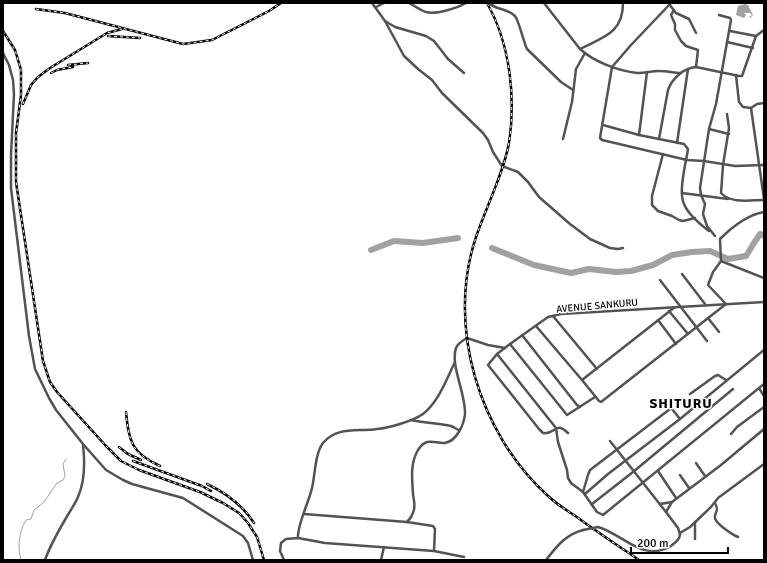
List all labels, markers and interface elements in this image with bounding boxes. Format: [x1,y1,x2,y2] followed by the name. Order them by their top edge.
[556,296,638,316] street label: AVENUE SANKURU
[649,395,713,412] district label: SHITURU
[631,529,728,555] scale bar
[637,536,669,551] text: 200 m

